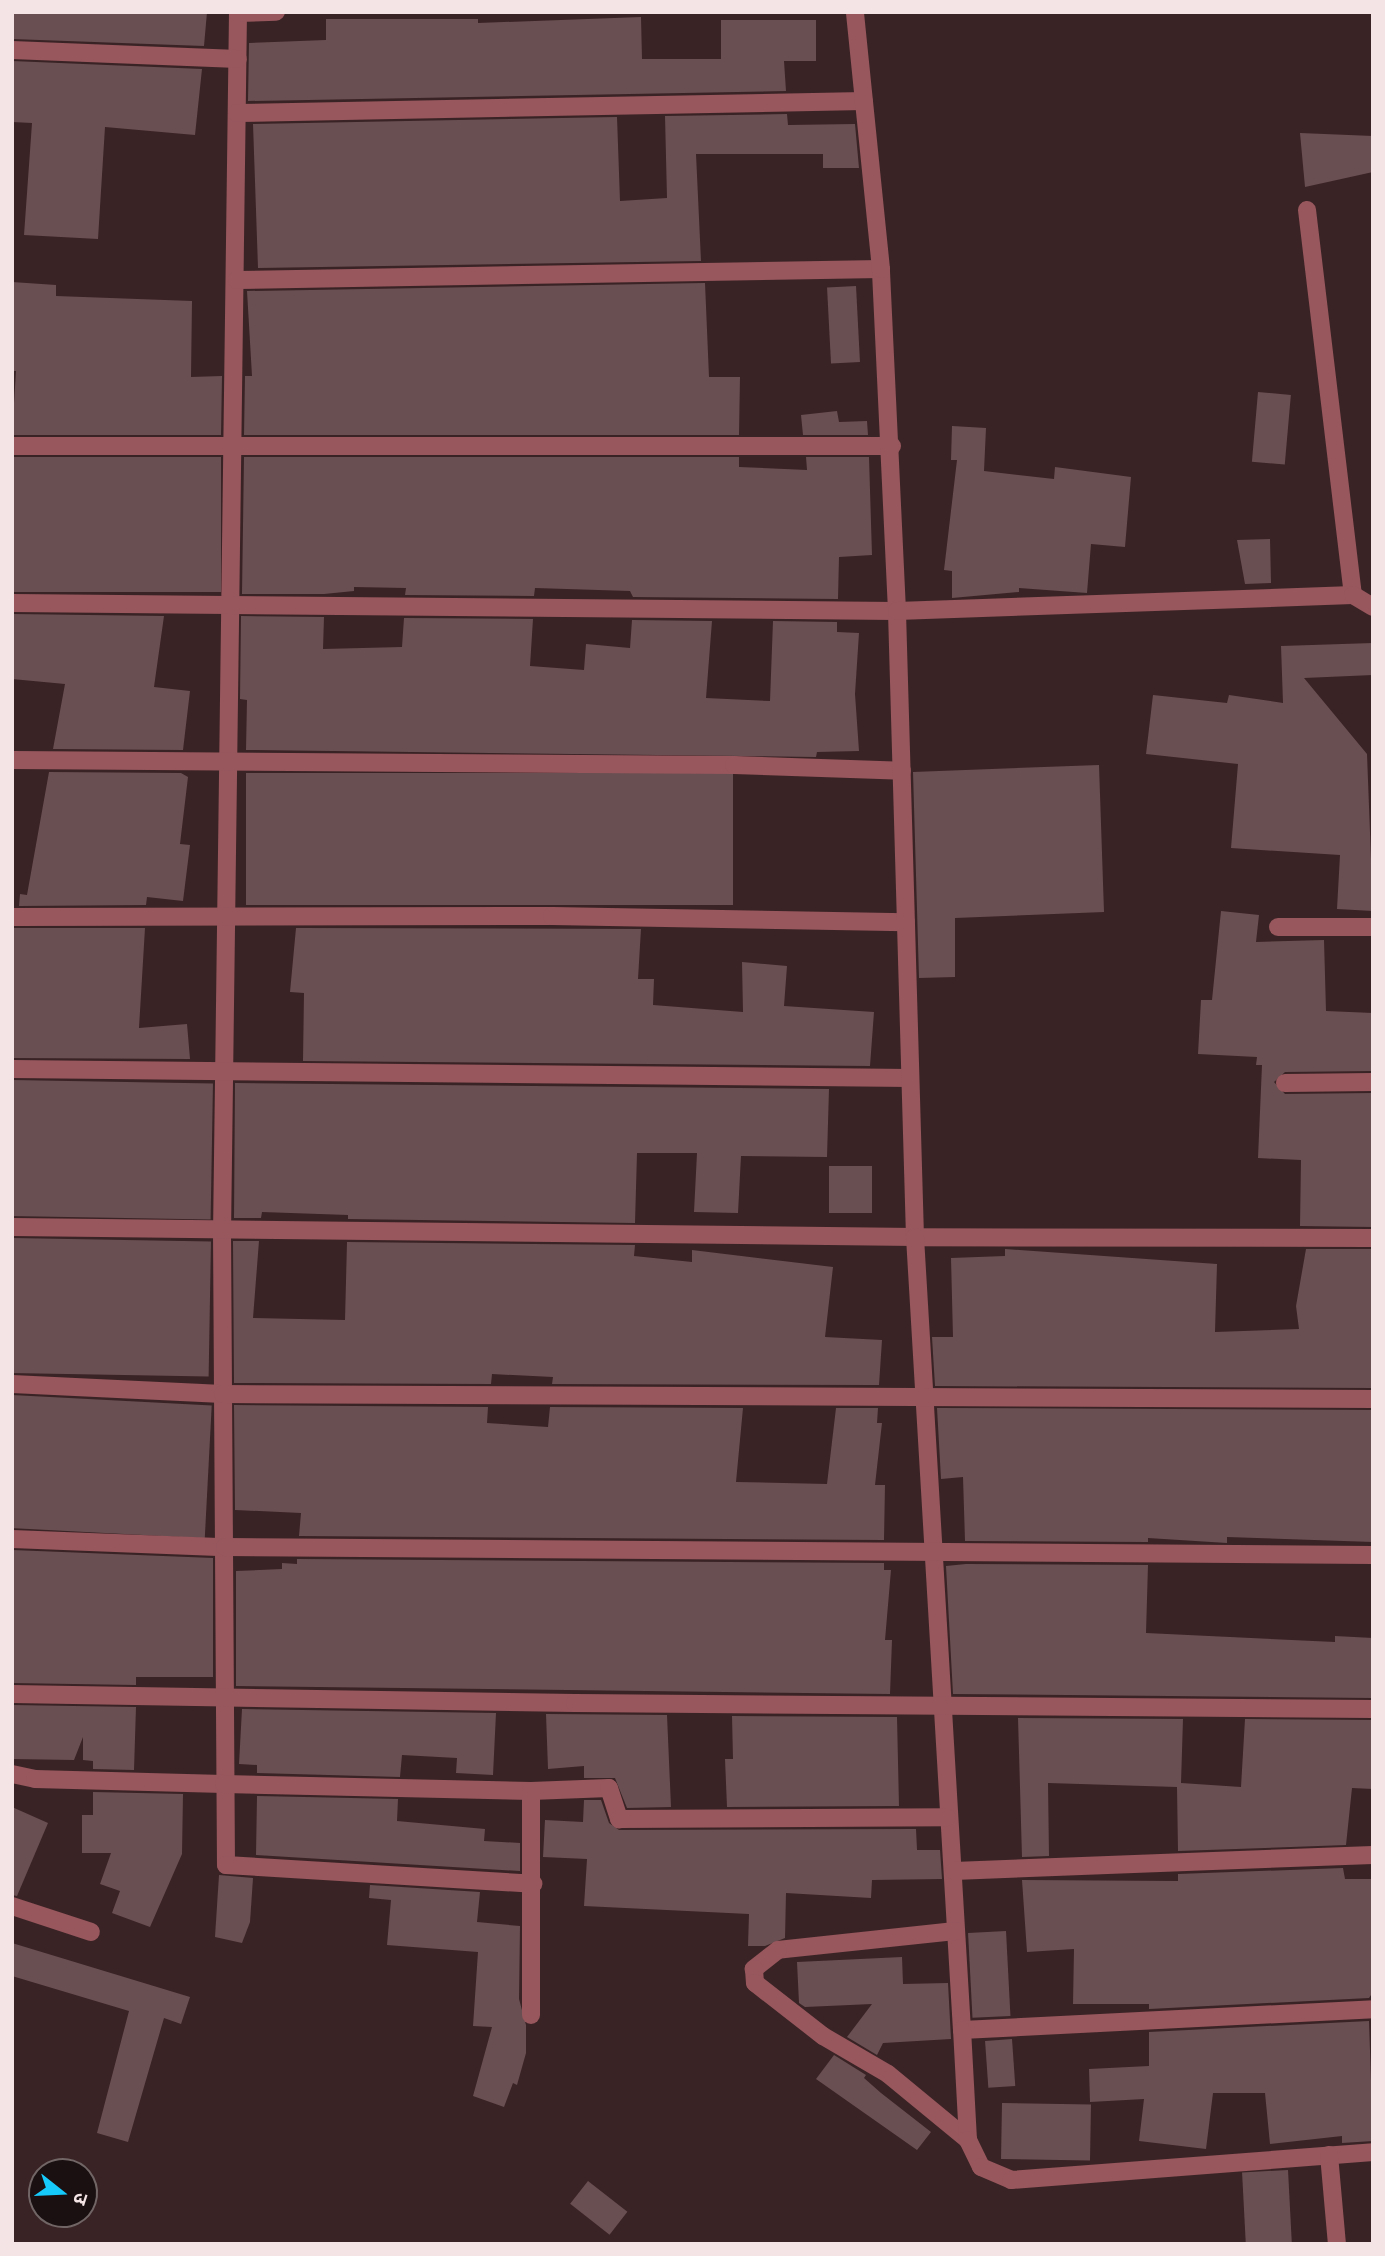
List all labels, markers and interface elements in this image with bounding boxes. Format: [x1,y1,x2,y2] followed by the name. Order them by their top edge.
[28,2158,98,2228] north arrow
[66,2189,97,2209] text: उ

